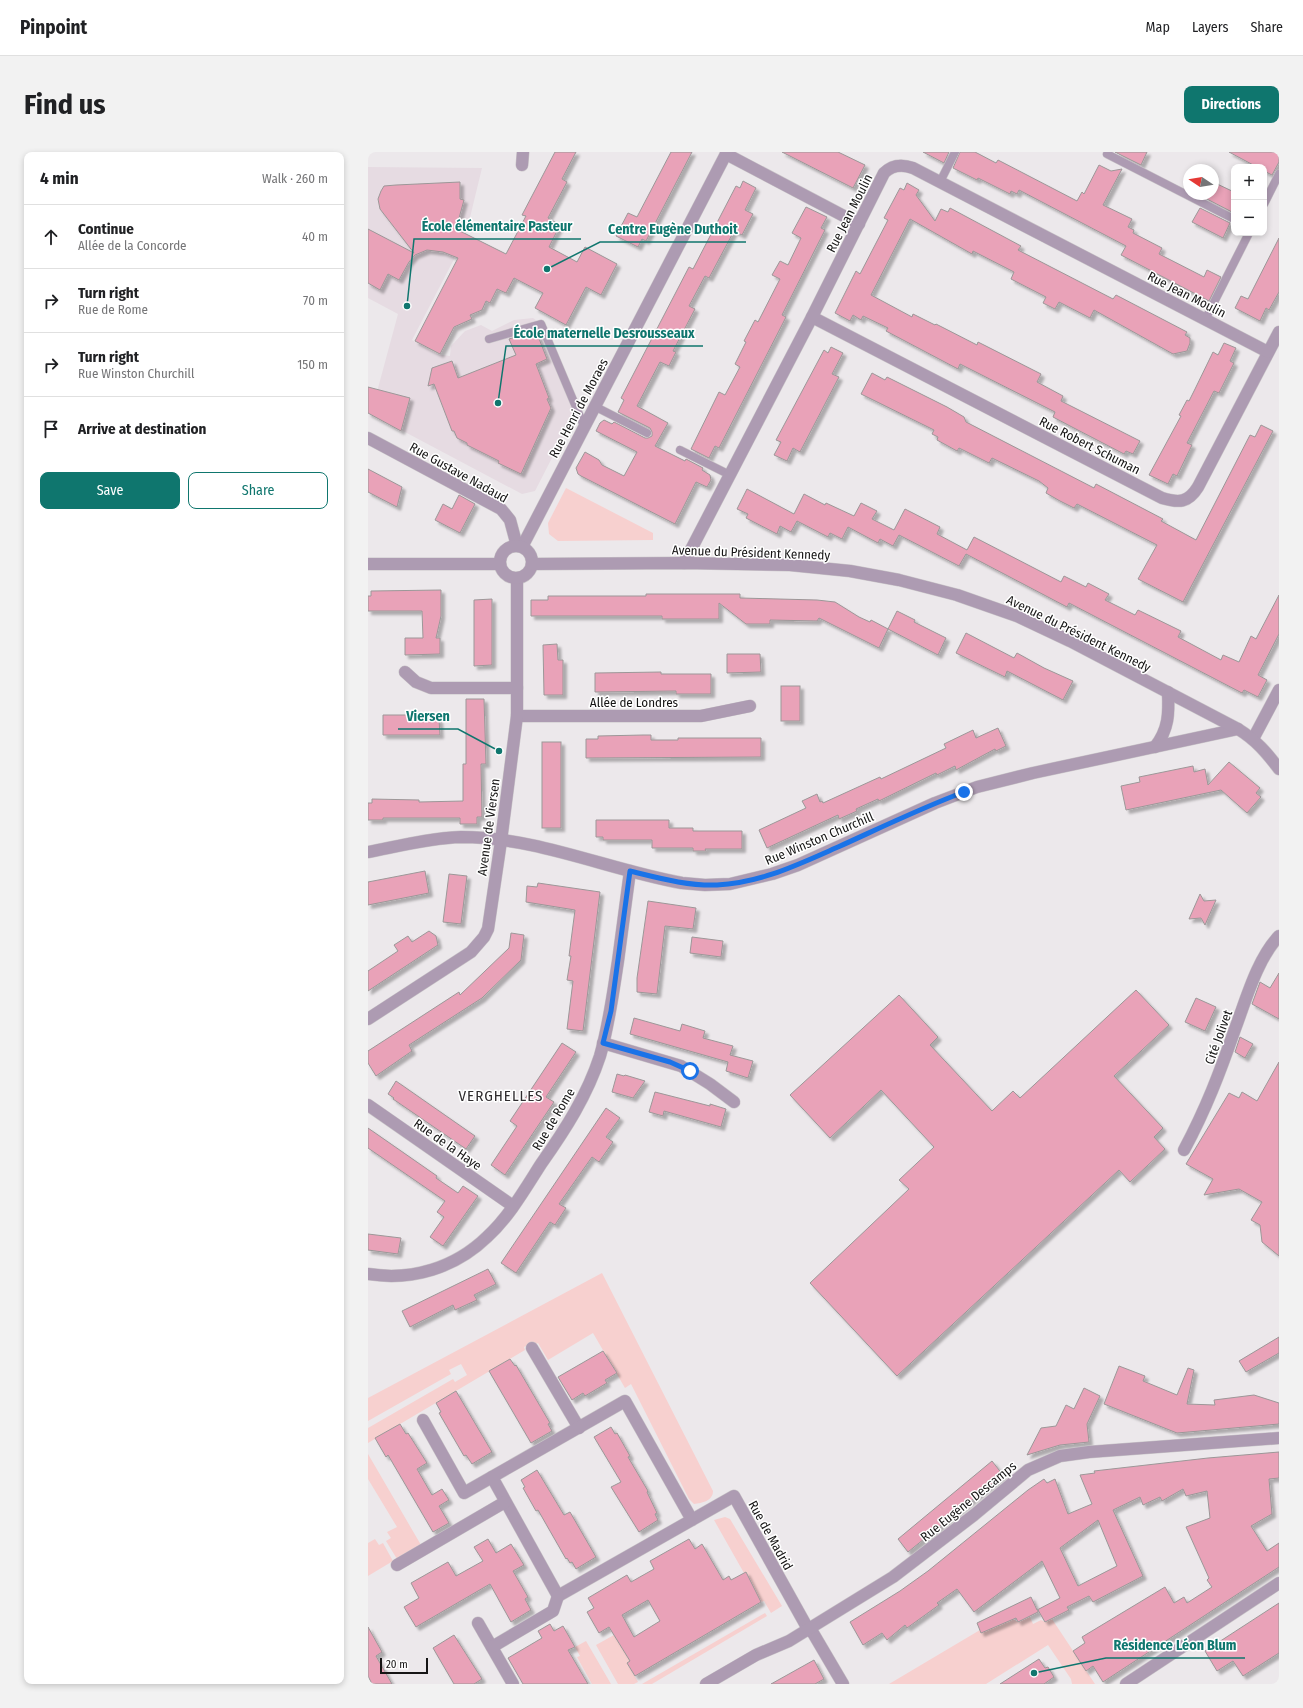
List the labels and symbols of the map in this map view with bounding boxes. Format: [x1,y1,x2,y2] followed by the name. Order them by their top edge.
[1183,164,1219,200] north arrow
[823,172,876,255] street label: Rue Jean Moulin
[414,213,581,239] callout: École élémentaire Pasteur
[600,216,746,242] callout: Centre Eugène Duthoit
[422,217,573,235] text: École élémentaire Pasteur
[608,221,739,238] text: Centre Eugène Duthoit
[1145,268,1228,321] street label: Rue Jean Moulin
[506,320,703,346] callout: École maternelle Desrousseaux
[514,324,695,342] text: École maternelle Desrousseaux
[546,356,611,460] street label: Rue Henri de Moraes
[1037,414,1143,477] street label: Rue Robert Schuman
[407,439,511,506] street label: Rue Gustave Nadaud
[672,542,831,563] street label: Avenue du Président Kennedy
[1004,592,1153,675] street label: Avenue du Président Kennedy
[590,695,679,710] street label: Allée de Londres
[398,703,458,729] callout: Viersen
[405,708,450,725] text: Viersen
[474,777,503,877] street label: Avenue de Viersen
[955,783,973,801] route end
[763,809,876,868] street label: Rue Winston Churchill
[1202,1007,1236,1066] street label: Cité Jolivet
[681,1062,699,1080] route start
[529,1085,578,1153] street label: Rue de Rome
[458,1087,544,1105] district label: VERGHELLES
[411,1116,484,1173] street label: Rue de la Haye
[918,1458,1019,1545] street label: Rue Eugène Descamps
[745,1498,796,1573] street label: Rue de Madrid
[1106,1632,1245,1658] callout: Résidence Léon Blum
[1113,1637,1237,1654] text: Résidence Léon Blum
[380,1656,428,1675] scale bar

